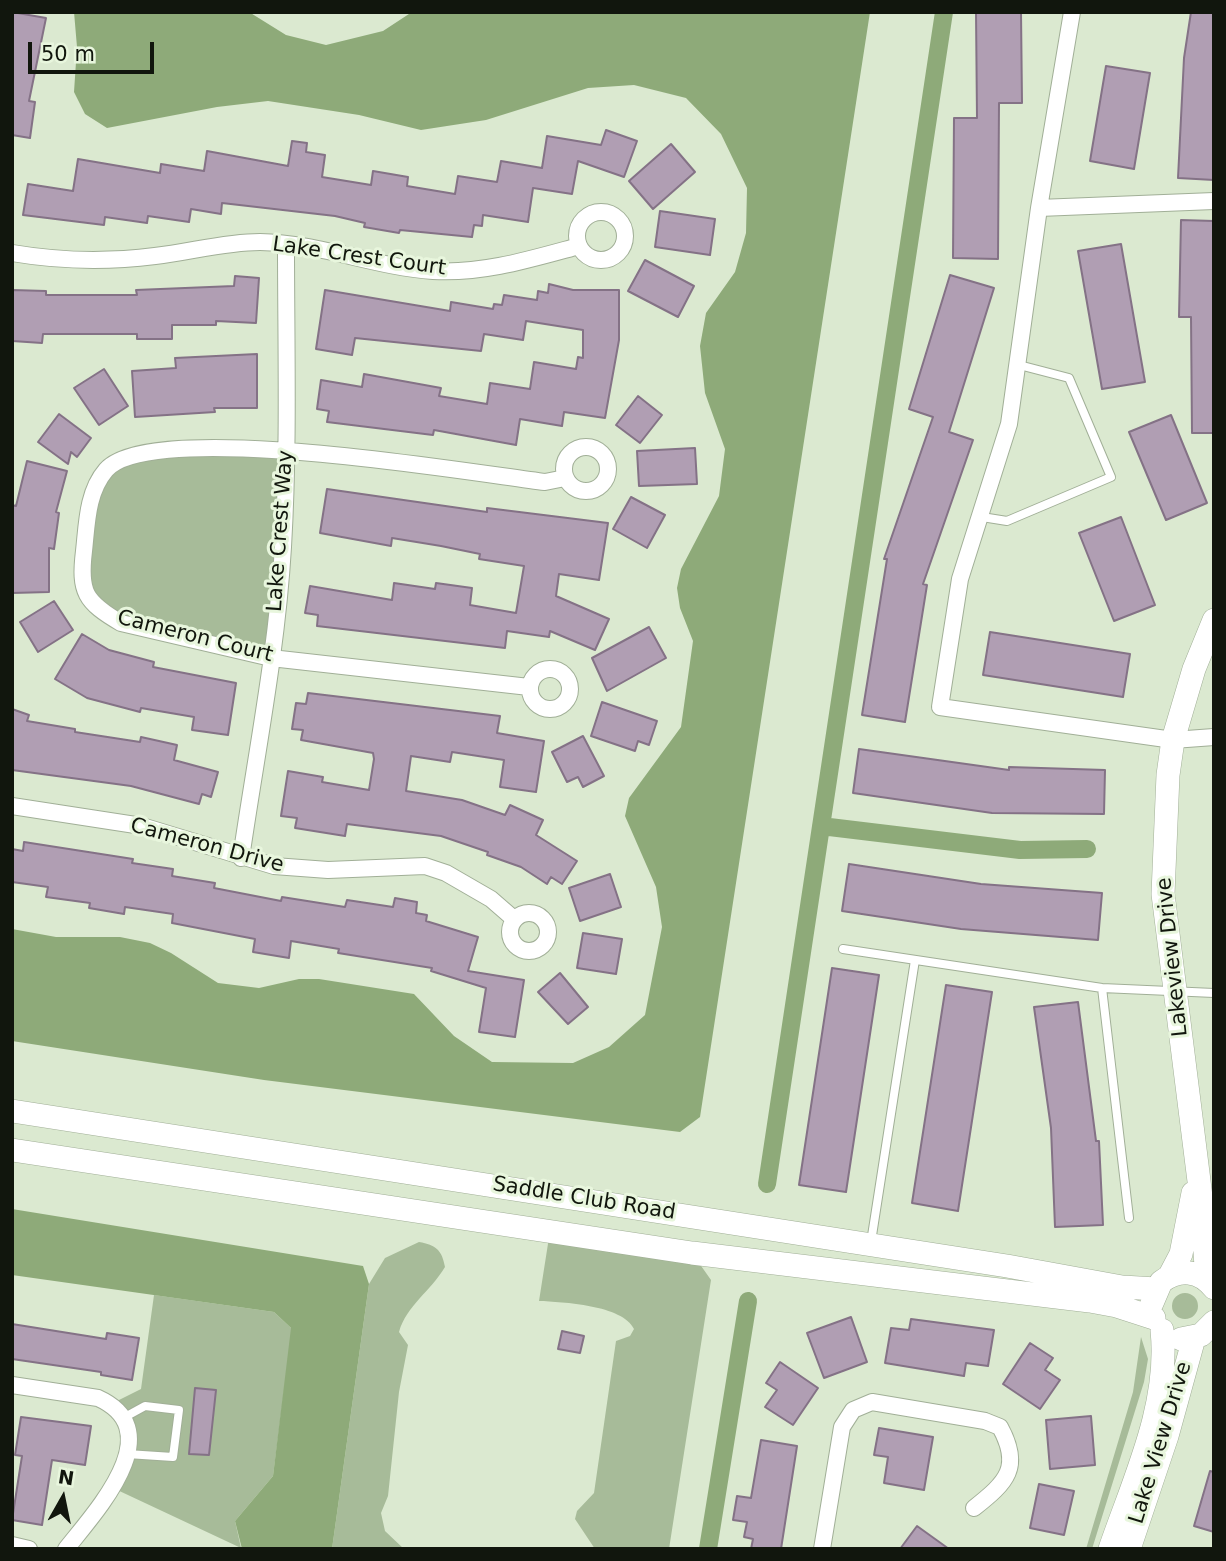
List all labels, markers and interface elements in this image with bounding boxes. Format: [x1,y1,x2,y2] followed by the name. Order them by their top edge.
[32,28,158,72] scale bar
[41,42,95,66] text: 50 m
[271,232,447,282] street label: Lake Crest Court
[263,449,299,613] street label: Lake Crest Way
[115,605,275,669] street label: Cameron Court
[127,813,287,879] street label: Cameron Drive
[1152,876,1194,1038] street label: Lakeview Drive
[491,1172,677,1226] street label: Saddle Club Road
[1124,1359,1198,1527] street label: Lake View Drive
[28,1463,98,1533] north arrow
[57,1465,76,1489] text: N

